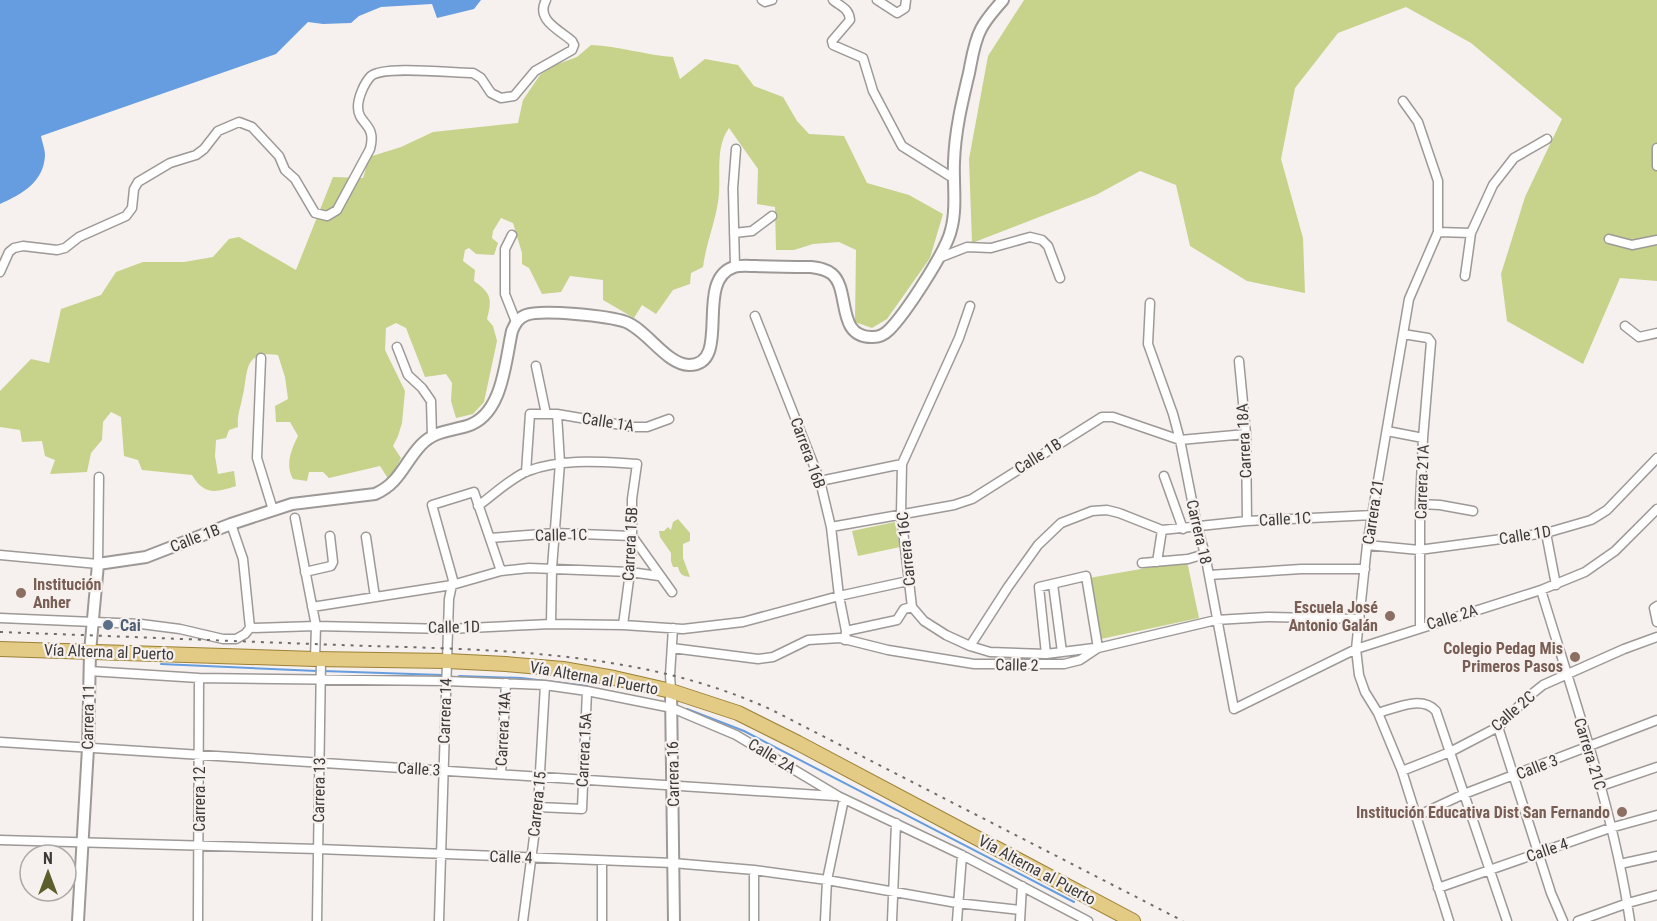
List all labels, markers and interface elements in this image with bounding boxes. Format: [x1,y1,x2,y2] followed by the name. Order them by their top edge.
[1233,403,1255,479] street label: Carrera 18A
[581,409,635,435] street label: Calle 1A
[786,415,830,491] street label: Carrera 16B
[1011,434,1065,478] street label: Calle 1B
[1411,444,1433,520] street label: Carrera 21A
[1358,478,1388,546] street label: Carrera 21
[1182,498,1216,566] street label: Carrera 18
[619,506,641,582] street label: Carrera 15B
[1258,508,1312,530] street label: Calle 1C
[893,511,919,587] street label: Carrera 16C
[167,520,223,556] street label: Calle 1B
[1498,522,1552,548] street label: Calle 1D
[535,525,587,545] street label: Calle 1C
[33,575,102,612] place label: Institución Anher
[14,586,28,600] marker: Institución Anher
[1288,598,1378,635] place label: Escuela José Antonio Galán
[1424,600,1480,634] street label: Calle 2A
[1383,609,1397,623] marker: Escuela José Antonio Galán
[120,616,141,635] place label: Cai
[428,617,480,637] street label: Calle 1D
[101,618,115,632] marker: Cai
[1443,639,1563,676] place label: Colegio Pedag Mis Primeros Pasos
[44,640,174,664] street label: Vía Alterna al Puerto
[1568,650,1582,664] marker: Colegio Pedag Mis Primeros Pasos
[995,655,1039,675] street label: Calle 2
[528,657,660,699] street label: Vía Alterna al Puerto
[434,678,456,744] street label: Carrera 14
[78,684,98,750] street label: Carrera 11
[1487,687,1539,735] street label: Calle 2C
[492,691,514,767] street label: Carrera 14A
[573,712,595,788] street label: Carrera 15A
[1570,716,1610,792] street label: Carrera 21C
[745,734,799,778] street label: Calle 2A
[663,741,683,807] street label: Carrera 16
[1513,750,1561,784] street label: Calle 3
[309,757,329,823] street label: Carrera 13
[397,758,441,780] street label: Calle 3
[190,766,209,832] street label: Carrera 12
[524,770,550,838] street label: Carrera 15
[1356,803,1610,822] place label: Institución Educativa Dist San Fernando
[1615,805,1629,819] marker: Institución Educativa Dist San Fernando
[975,831,1099,909] street label: Vía Alterna al Puerto
[1524,834,1571,866] street label: Calle 4
[18,843,78,903] north arrow
[489,847,533,867] street label: Calle 4
[43,849,53,868] text: N

